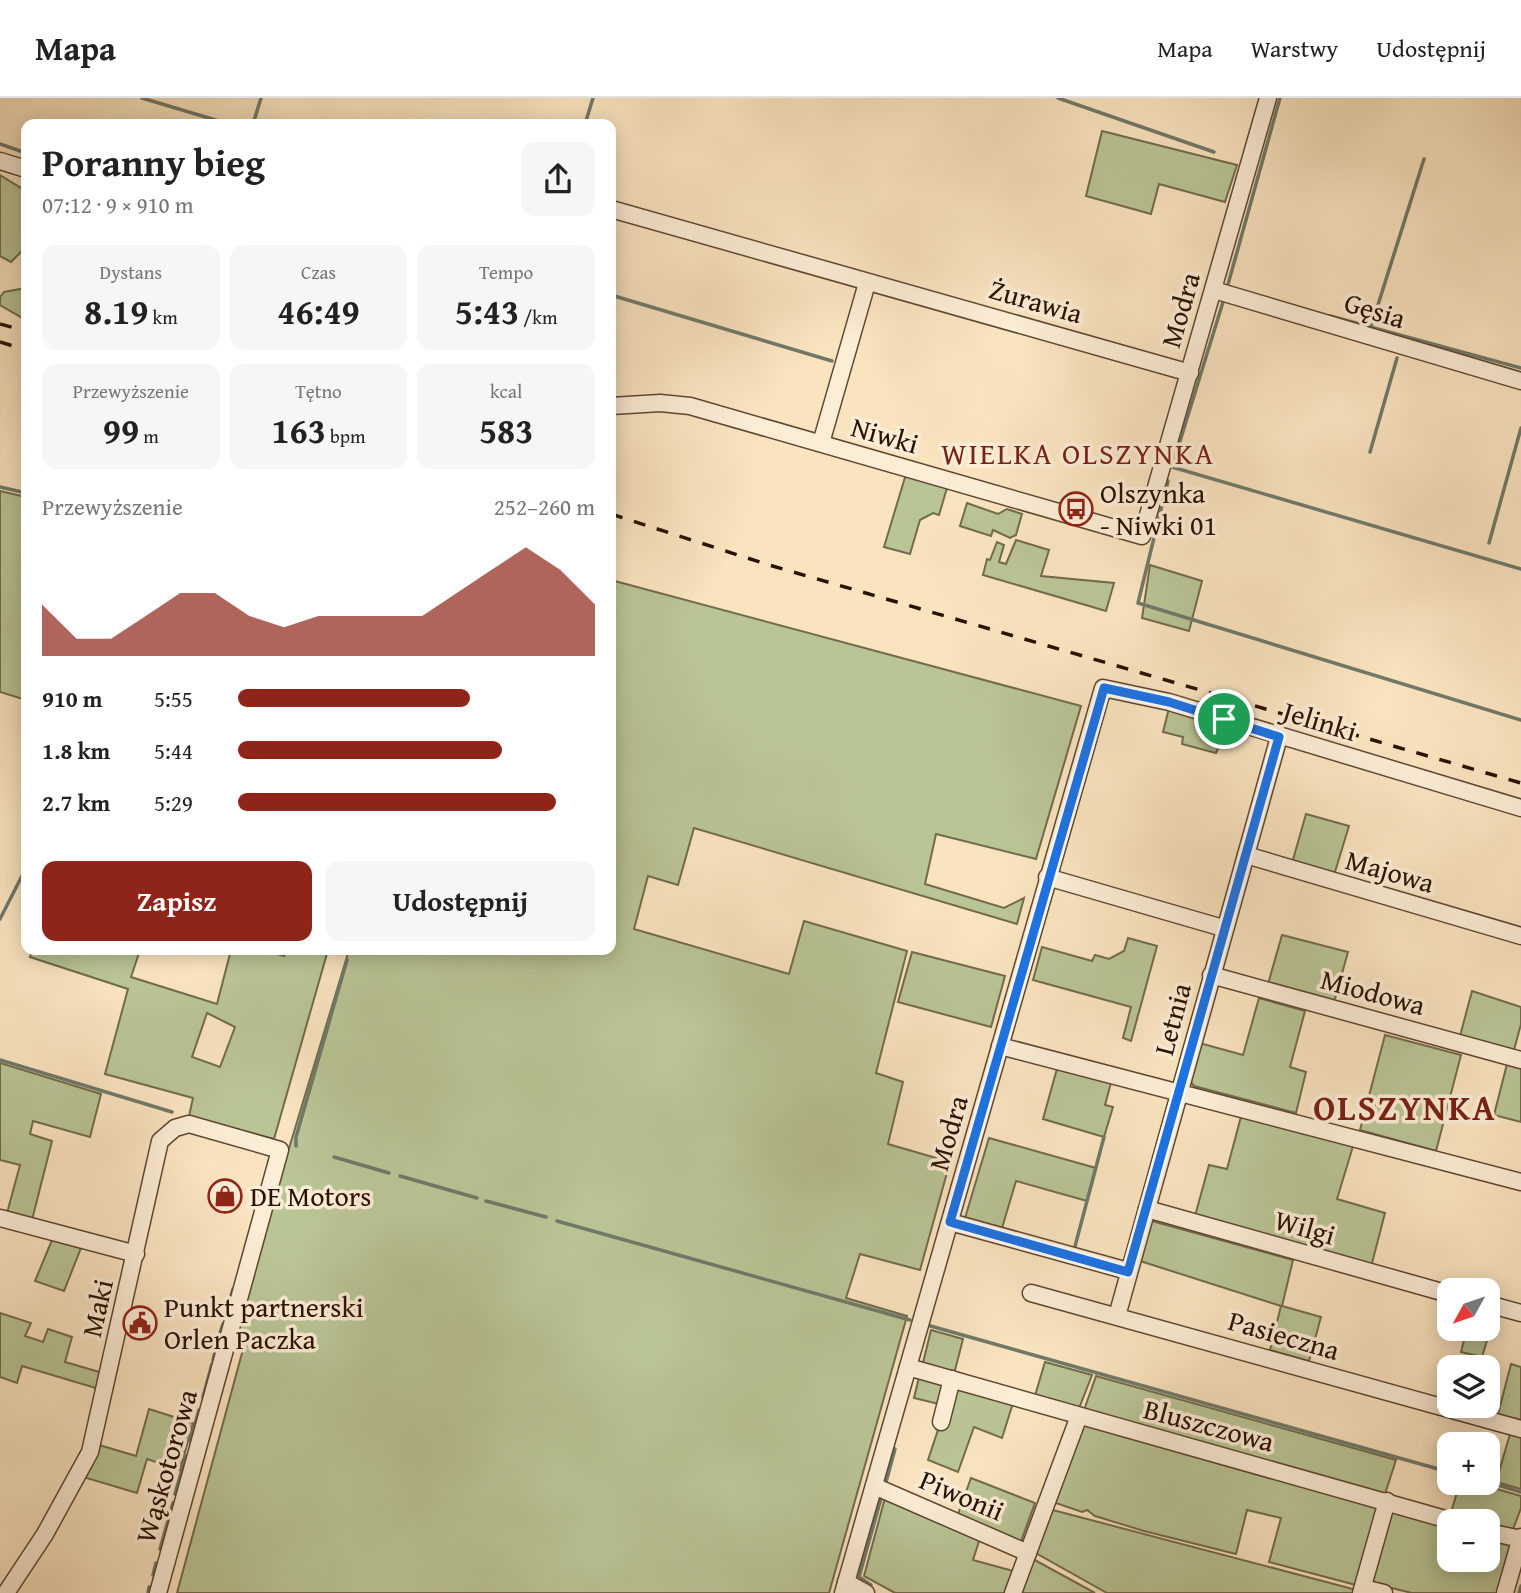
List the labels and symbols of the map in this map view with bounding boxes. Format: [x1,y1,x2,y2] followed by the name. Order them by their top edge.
[1149,267,1210,352] street label: Modra
[985,268,1088,334] street label: Żurawia
[1340,281,1411,338] street label: Gęsia
[847,405,924,464] street label: Niwki
[941,431,1215,475] district label: WIELKA OLSZYNKA
[1100,472,1217,545] place label: Olszynka - Niwki 01
[1057,490,1095,528] bus stop icon: Olszynka - Niwki 01
[1194,689,1254,749] pin
[1275,689,1362,751] street label: Jelinki
[1341,838,1440,903] street label: Majowa
[1316,958,1431,1025] street label: Miodowa
[1142,977,1201,1060] street label: Letnia
[1313,1082,1497,1133] district label: OLSZYNKA
[917,1090,978,1175] street label: Modra
[250,1175,371,1216] place label: DE Motors
[206,1177,244,1215] shop icon: DE Motors
[1270,1198,1340,1255] street label: Wilgi
[70,1275,123,1341] street label: Maki
[1437,1278,1500,1340] north arrow
[164,1286,364,1359] place label: Punkt partnerski Orlen Paczka
[1224,1299,1345,1370] street label: Pasieczna
[121,1304,159,1342] public building icon: Punkt partnerski Orlen Paczka
[124,1384,207,1547] street label: Wąskotorowa
[1139,1387,1280,1462] street label: Bluszczowa
[914,1458,1011,1531] street label: Piwonii

